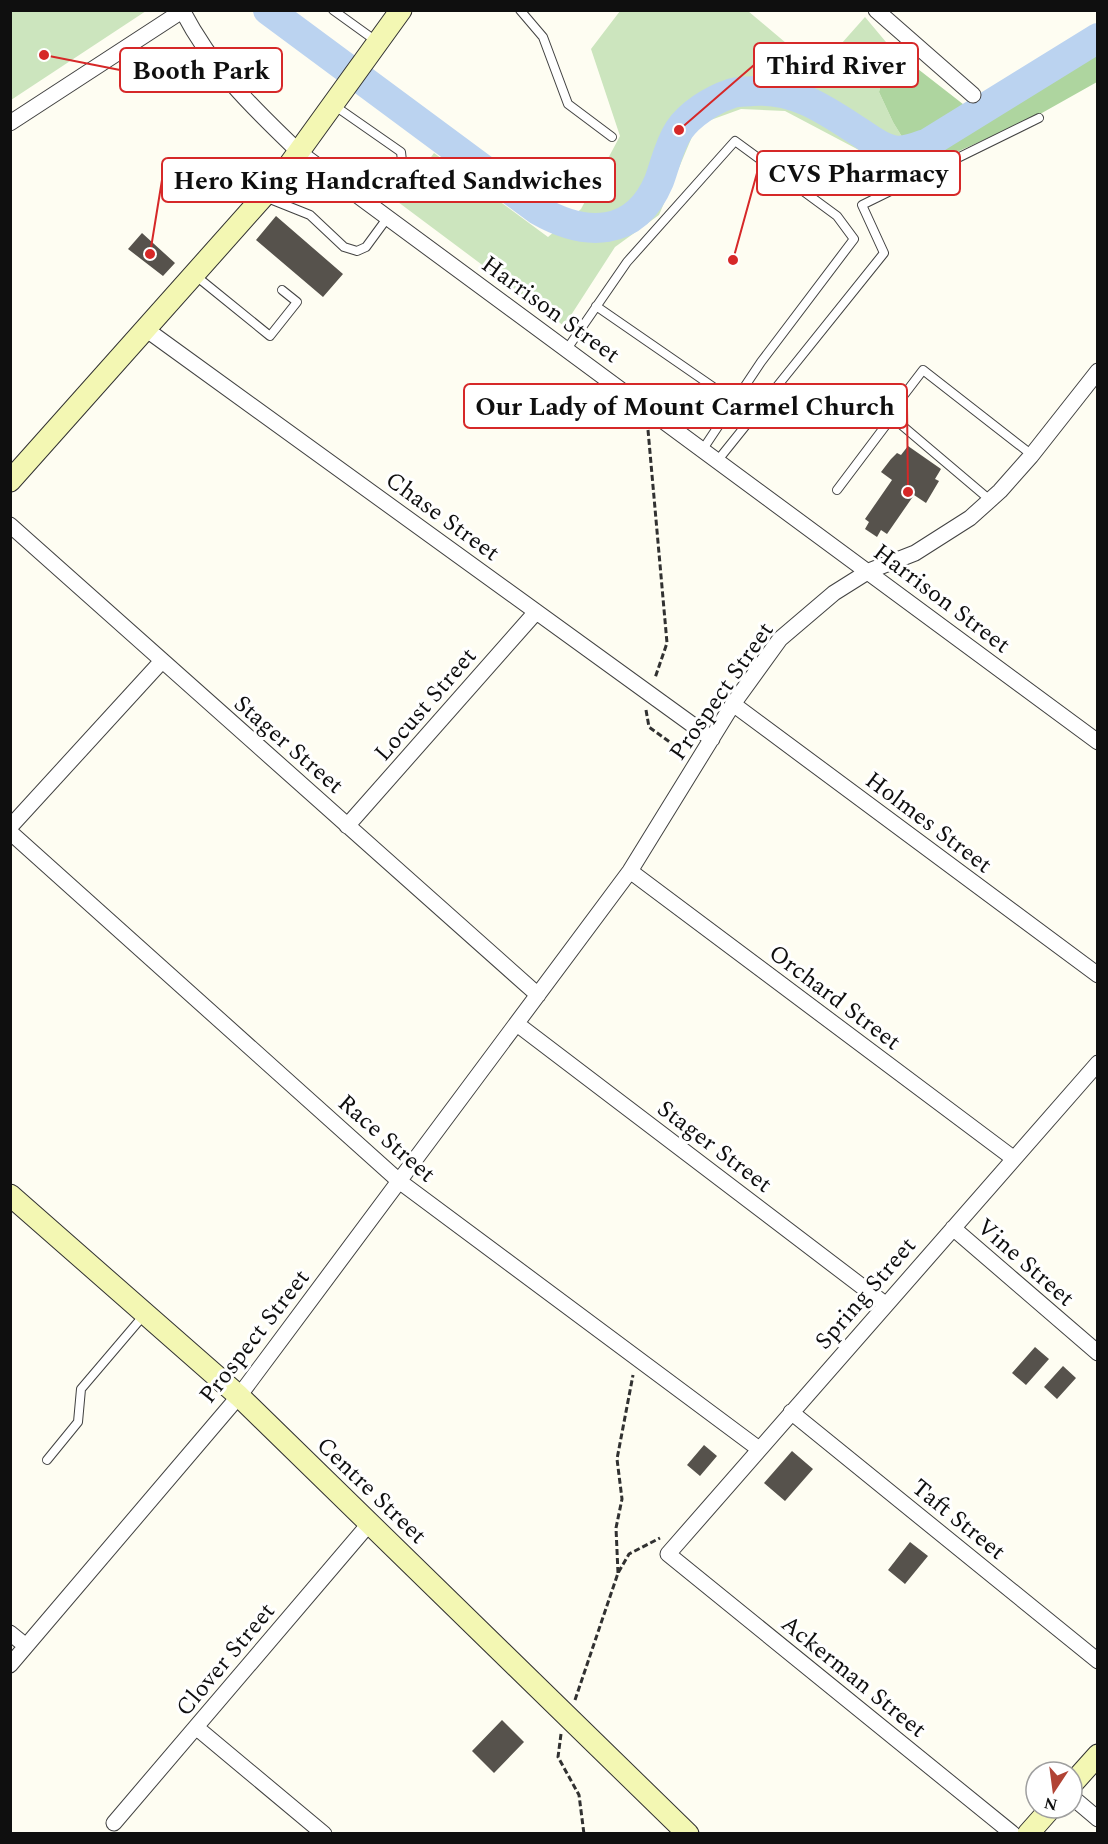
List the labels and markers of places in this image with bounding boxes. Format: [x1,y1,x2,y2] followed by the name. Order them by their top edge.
[754,43,918,87] callout: Third River
[120,48,282,92] callout: Booth Park
[757,151,960,195] callout: CVS Pharmacy
[162,158,615,202] callout: Hero King Handcrafted Sandwiches
[464,384,907,428] callout: Our Lady of Mount Carmel Church

